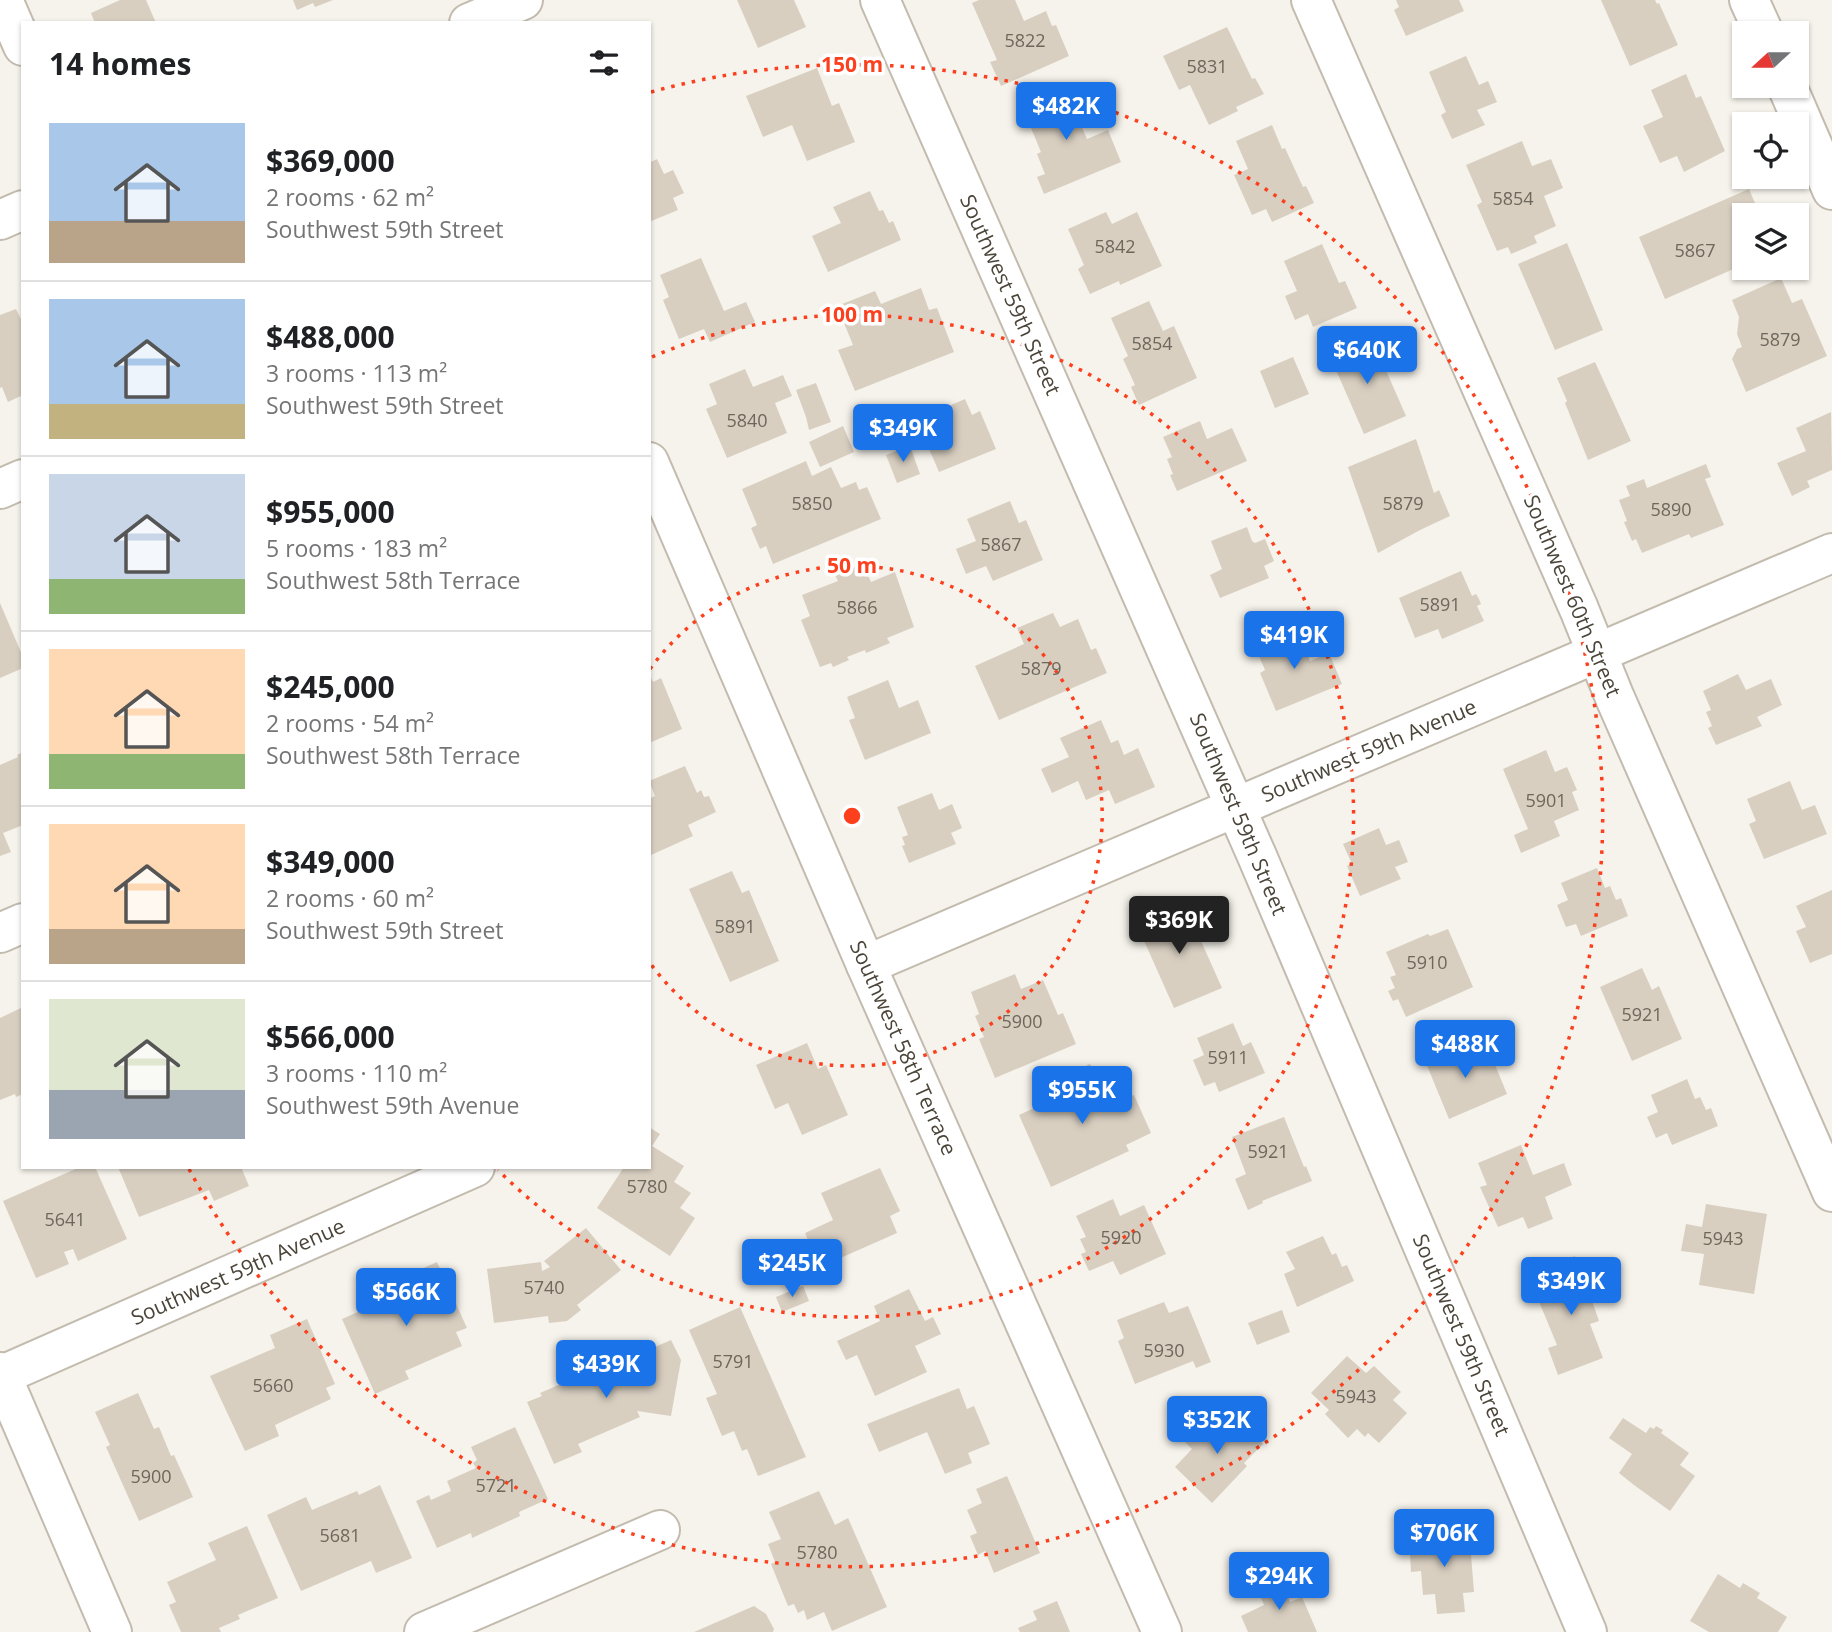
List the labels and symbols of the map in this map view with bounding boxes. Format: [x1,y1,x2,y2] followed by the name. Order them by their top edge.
[1732,21,1810,98] north arrow
[1004,28,1046,52] house number: 5822
[821,50,883,78] text: 150 m
[1186,54,1228,78] house number: 5831
[1017,82,1115,142] pin: $482K
[1492,186,1534,210] house number: 5854
[954,190,1068,399] street label: Southwest 59th Street
[1094,234,1136,258] house number: 5842
[1674,238,1716,262] house number: 5867
[821,300,883,328] text: 100 m
[1318,326,1416,386] pin: $640K
[1759,327,1801,351] house number: 5879
[1131,331,1173,355] house number: 5854
[854,405,952,464] pin: $349K
[726,408,768,432] house number: 5840
[1518,490,1628,701] street label: Southwest 60th Street
[791,491,833,515] house number: 5850
[1382,491,1424,515] house number: 5879
[1650,497,1692,521] house number: 5890
[980,532,1022,556] house number: 5867
[827,551,877,579] text: 50 m
[1419,592,1461,616] house number: 5891
[836,595,878,619] house number: 5866
[1245,612,1343,671] pin: $419K
[1020,656,1062,680] house number: 5879
[1257,692,1481,808] street label: Southwest 59th Avenue
[1184,708,1294,919] street label: Southwest 59th Street
[1525,788,1567,812] house number: 5901
[840,804,864,828] centre of rings
[1130,897,1228,956] pin: $369K
[714,914,756,938] house number: 5891
[844,936,964,1159] street label: Southwest 58th Terrace
[1406,950,1448,974] house number: 5910
[1621,1002,1663,1026] house number: 5921
[1001,1009,1043,1033] house number: 5900
[1416,1020,1514,1080] pin: $488K
[1207,1045,1249,1069] house number: 5911
[1033,1066,1131,1126] pin: $955K
[1247,1139,1289,1163] house number: 5921
[626,1174,668,1198] house number: 5780
[44,1207,86,1231] house number: 5641
[126,1211,349,1331] street label: Southwest 59th Avenue
[1100,1225,1142,1249] house number: 5920
[1702,1226,1744,1250] house number: 5943
[1407,1229,1517,1440] street label: Southwest 59th Street
[743,1240,841,1299] pin: $245K
[1522,1258,1620,1317] pin: $349K
[357,1268,455,1328] pin: $566K
[523,1275,565,1299] house number: 5740
[1143,1338,1185,1362] house number: 5930
[557,1340,655,1400] pin: $439K
[712,1349,754,1373] house number: 5791
[252,1373,294,1397] house number: 5660
[1335,1384,1377,1408] house number: 5943
[1168,1396,1266,1456] pin: $352K
[130,1464,172,1488] house number: 5900
[475,1473,517,1497] house number: 5721
[1395,1510,1493,1569] pin: $706K
[319,1523,361,1547] house number: 5681
[796,1540,838,1564] house number: 5780
[1230,1552,1328,1612] pin: $294K

